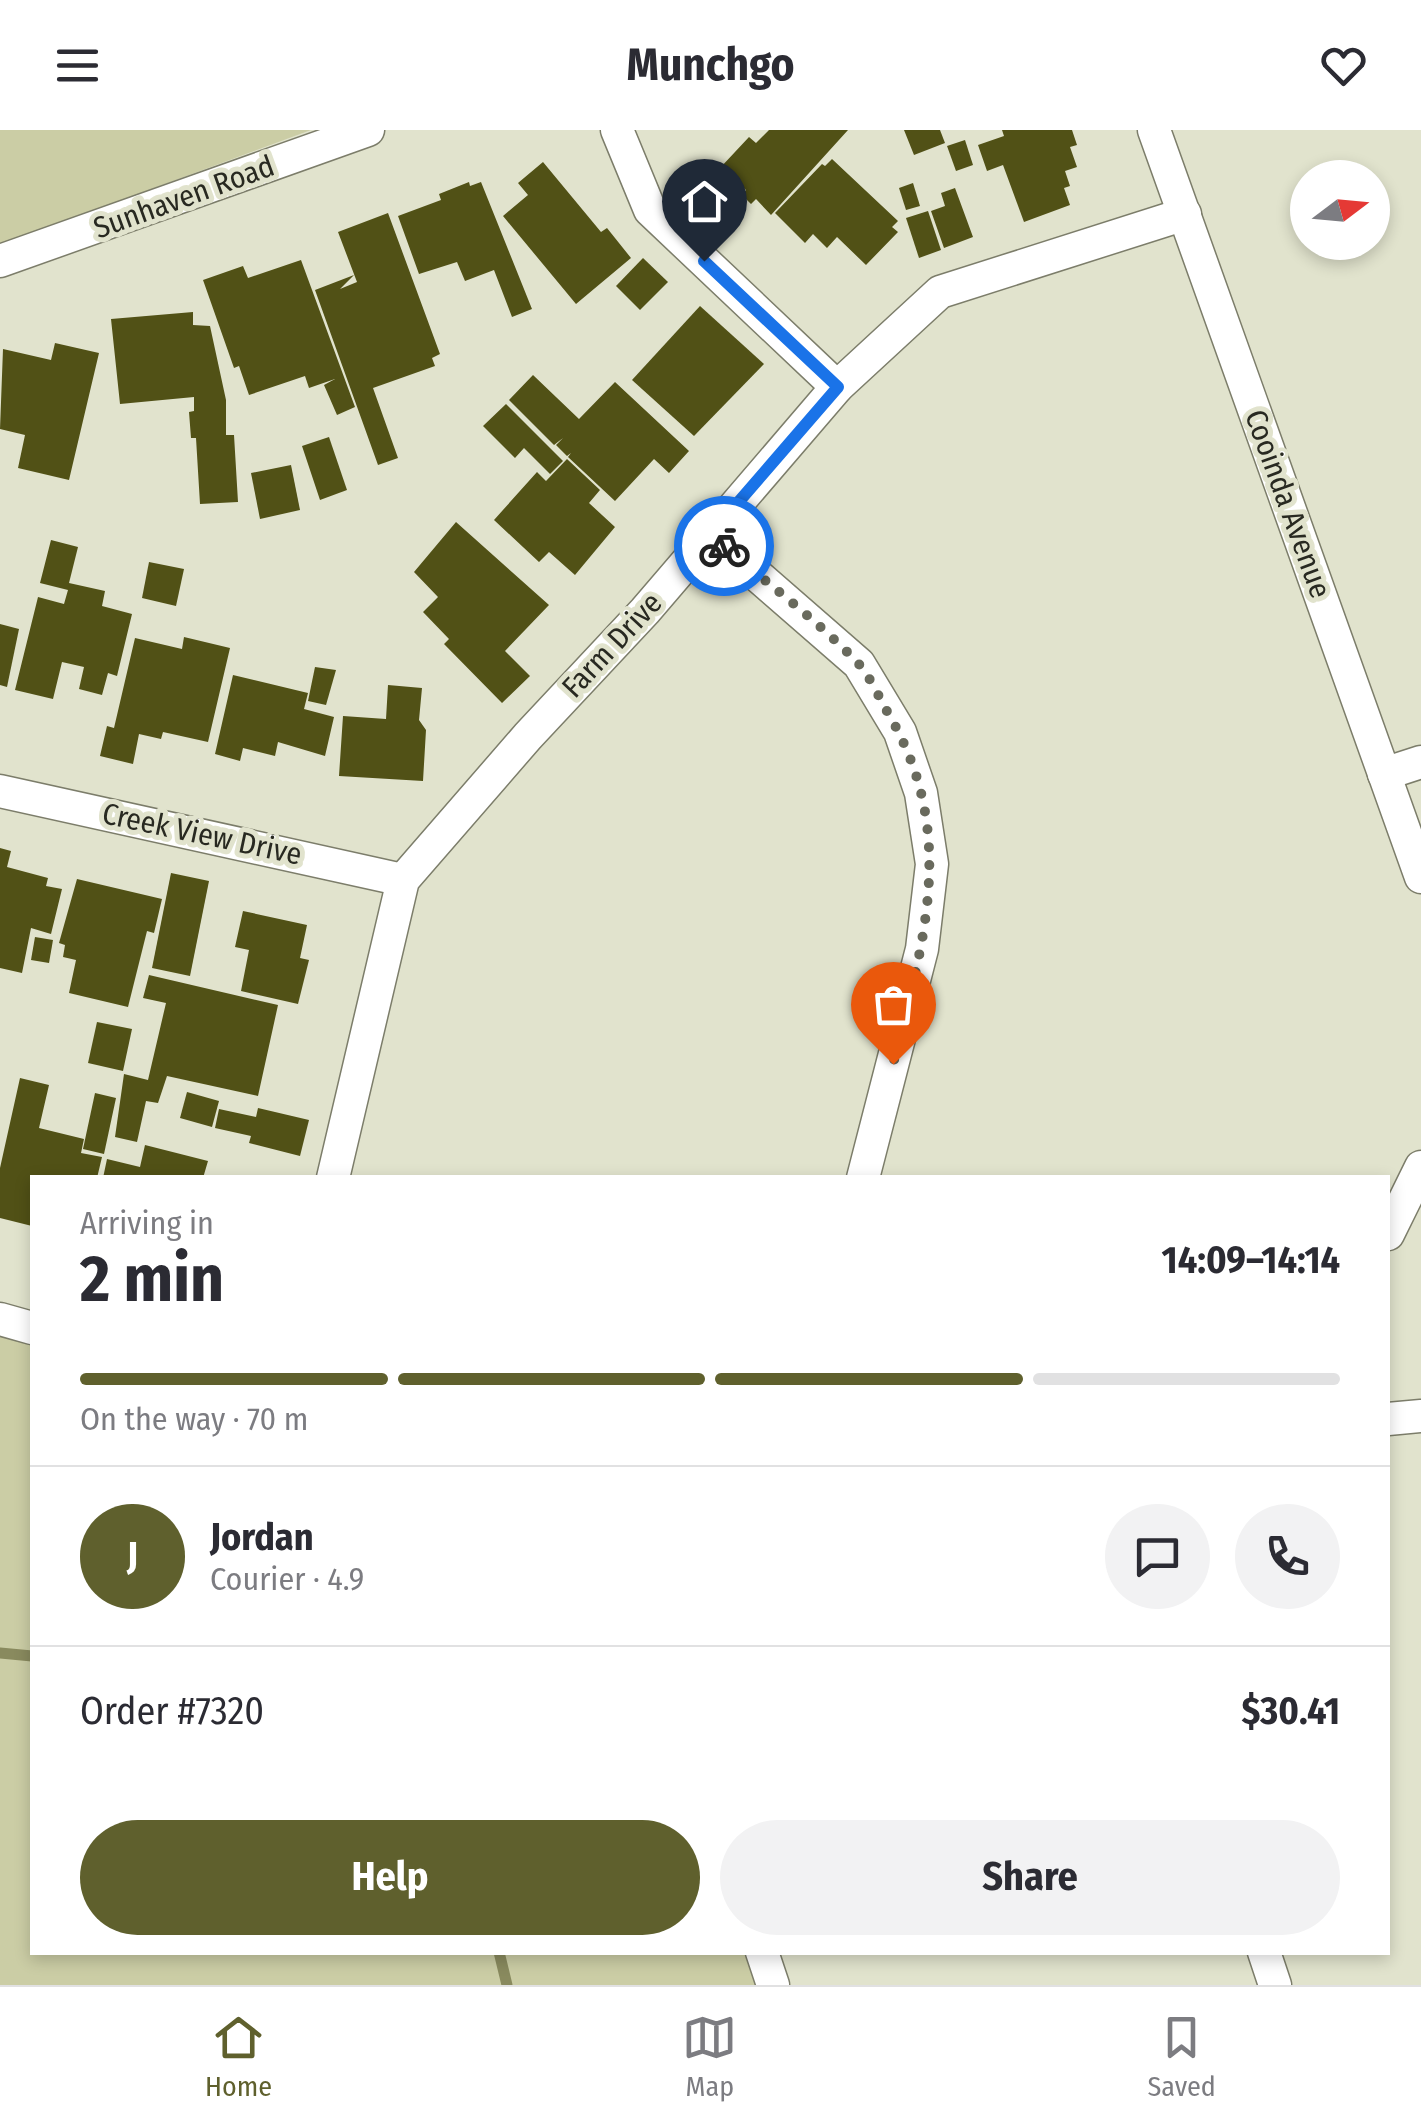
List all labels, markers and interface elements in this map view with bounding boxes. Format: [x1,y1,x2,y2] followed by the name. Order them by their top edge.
[50,38,105,93] icon: menu
[627,38,794,92] text: Munchgo
[1316,38,1371,93] icon: heart
[89,148,279,246] street label: Sunhaven Road
[662,159,747,262] pin
[1290,160,1390,260] north arrow
[1290,160,1390,260] map controls
[677,174,732,229] icon: home
[1237,405,1339,603] street label: Cooinda Avenue
[674,496,774,596] courier
[697,519,752,574] icon: bike
[554,585,670,705] street label: Farm Drive
[99,795,305,873] street label: Creek View Drive
[851,962,936,1065] pin
[866,977,921,1032] icon: bag
[80,1204,214,1242] text: Arriving in
[1162,1237,1340,1283] text: 14:09–14:14
[80,1240,224,1318] text: 2 min
[80,1400,308,1438] text: On the way · 70 m
[1105,1504,1210,1609] button: chat
[1235,1504,1340,1609] button: phone
[210,1514,314,1560] text: Jordan
[127,1533,138,1579] text: J
[210,1560,364,1598] text: Courier · 4.9
[80,1688,264,1734] text: Order #7320
[1241,1688,1340,1734] text: $30.41
[80,1820,700,1935] button: Help
[720,1820,1340,1935] button: Share
[205,2010,272,2103] tab: Home
[682,2010,737,2103] tab: Map
[1147,2010,1216,2103] tab: Saved

